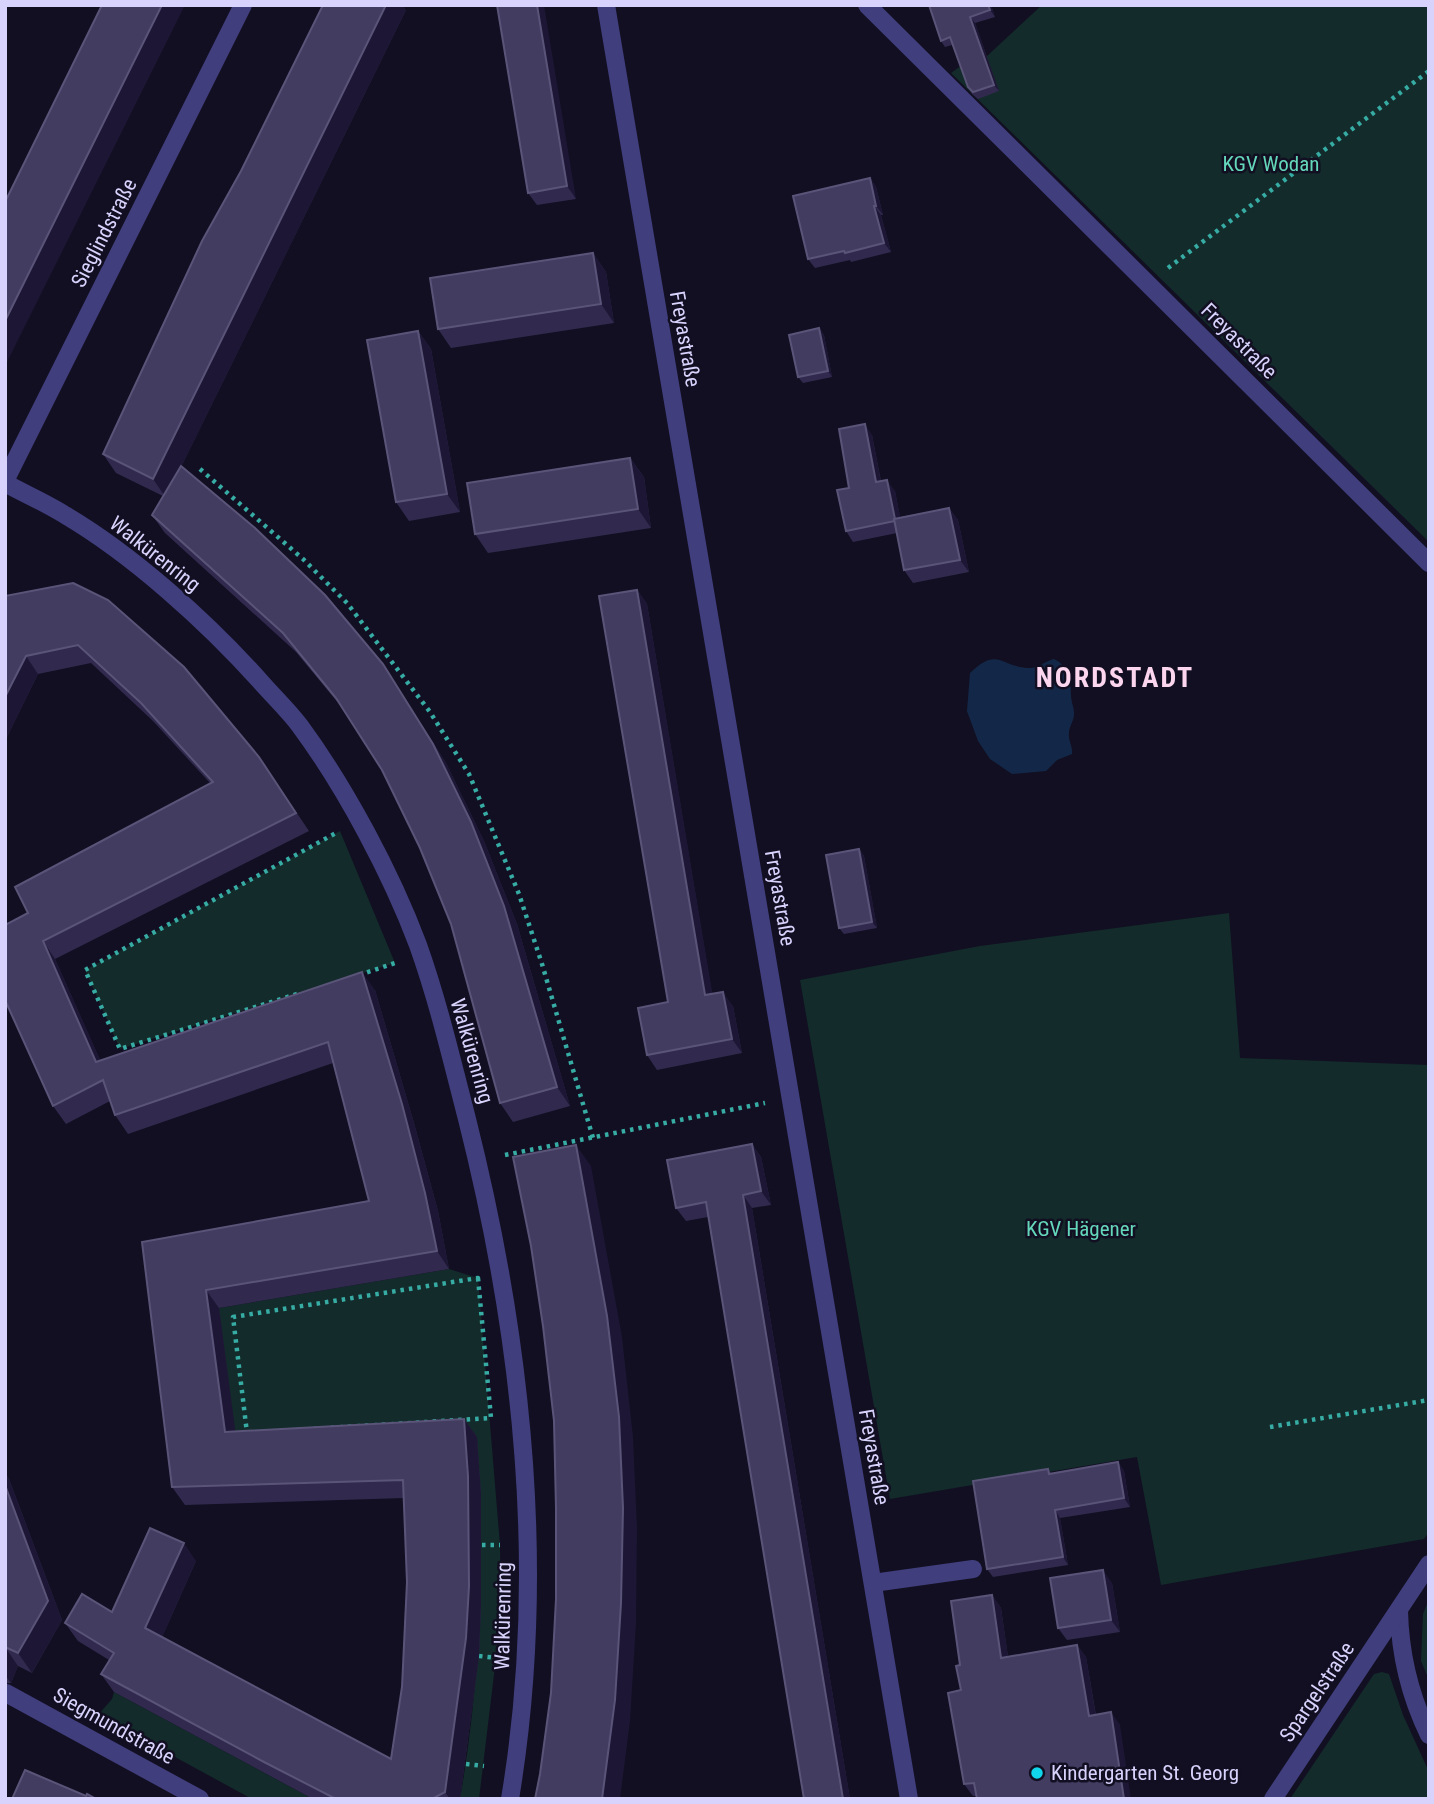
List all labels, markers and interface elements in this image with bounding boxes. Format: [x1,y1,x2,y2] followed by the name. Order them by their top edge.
[1222,152,1320,176] park label: KGV Wodan
[66,174,142,291] street label: Sieglindstraße
[665,289,705,389] street label: Freyastraße
[1196,298,1282,384] street label: Freyastraße
[105,511,205,597] street label: Walkürenring
[1036,661,1194,694] district label: NORDSTADT
[760,848,800,948] street label: Freyastraße
[446,996,498,1106] street label: Walkürenring
[1026,1217,1136,1241] park label: KGV Hägener
[854,1407,894,1507] street label: Freyastraße
[490,1562,516,1670] street label: Walkürenring
[1275,1637,1359,1746] street label: Spargelstraße
[49,1683,179,1769] street label: Siegmundstraße
[1051,1761,1239,1785] place label: Kindergarten St. Georg
[1029,1765,1045,1781] marker: Kindergarten St. Georg

